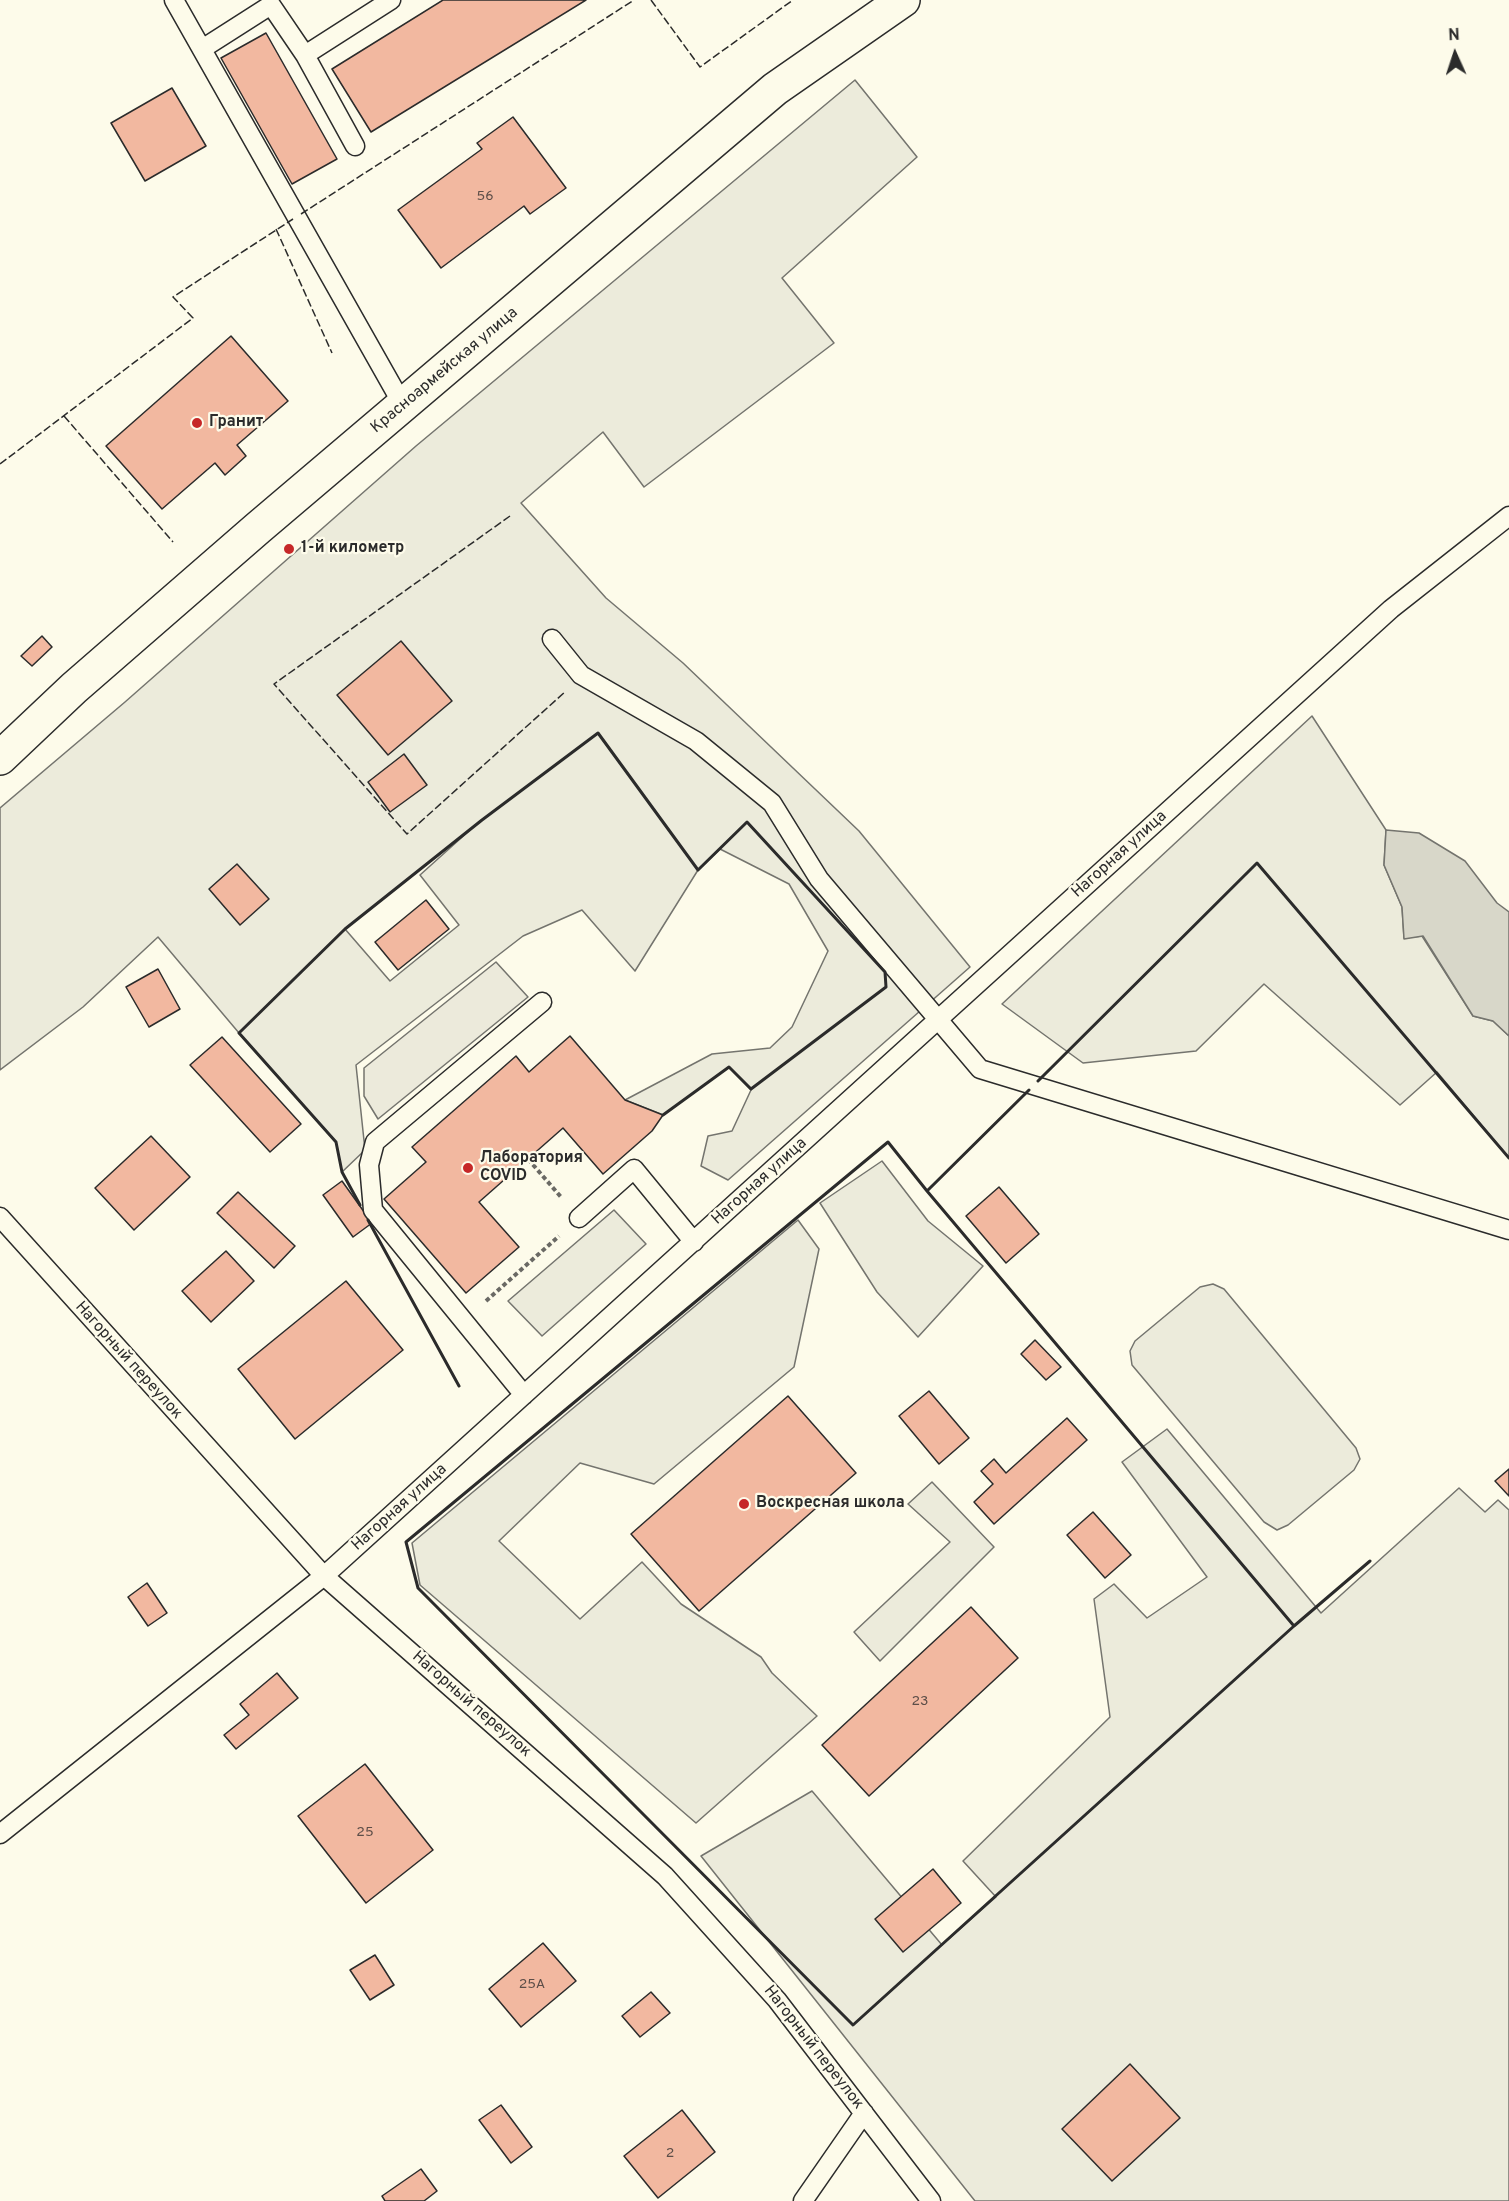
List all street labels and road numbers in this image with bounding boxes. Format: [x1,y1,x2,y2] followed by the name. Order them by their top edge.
[368,304,522,438] street label: Красноармейская улица
[1069,807,1171,903] street label: Нагорная улица
[709,1134,811,1230] street label: Нагорная улица
[70,1298,186,1424] street label: Нагорный переулок
[349,1460,451,1556] street label: Нагорная улица
[407,1648,535,1762] street label: Нагорный переулок
[759,1982,867,2114] street label: Нагорный переулок

